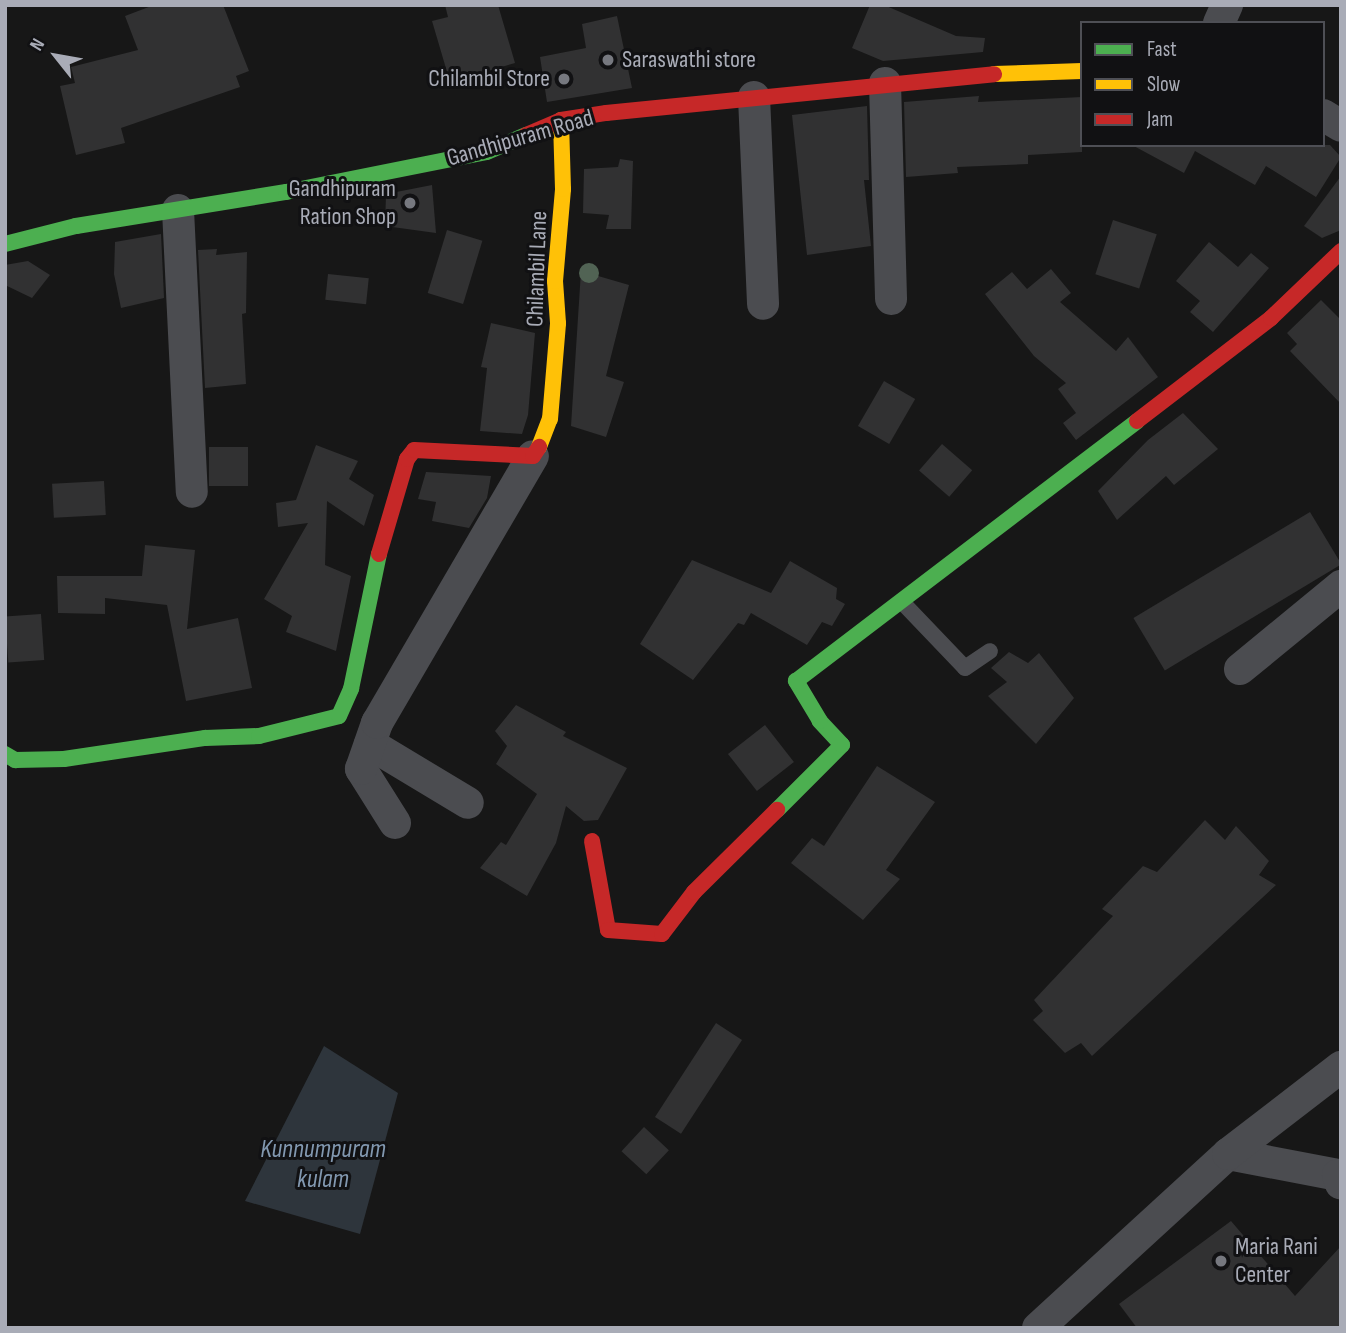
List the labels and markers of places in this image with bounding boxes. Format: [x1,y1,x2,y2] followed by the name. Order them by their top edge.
[622,46,756,74] place label: Saraswathi store
[600,52,616,68] marker: Saraswathi store
[428,65,550,93] place label: Chilambil Store
[556,71,572,87] marker: Chilambil Store
[289,175,396,231] place label: Gandhipuram Ration Shop
[402,195,418,211] marker: Gandhipuram Ration Shop
[1235,1233,1318,1289] place label: Maria Rani Center
[1213,1253,1229,1269] marker: Maria Rani Center

